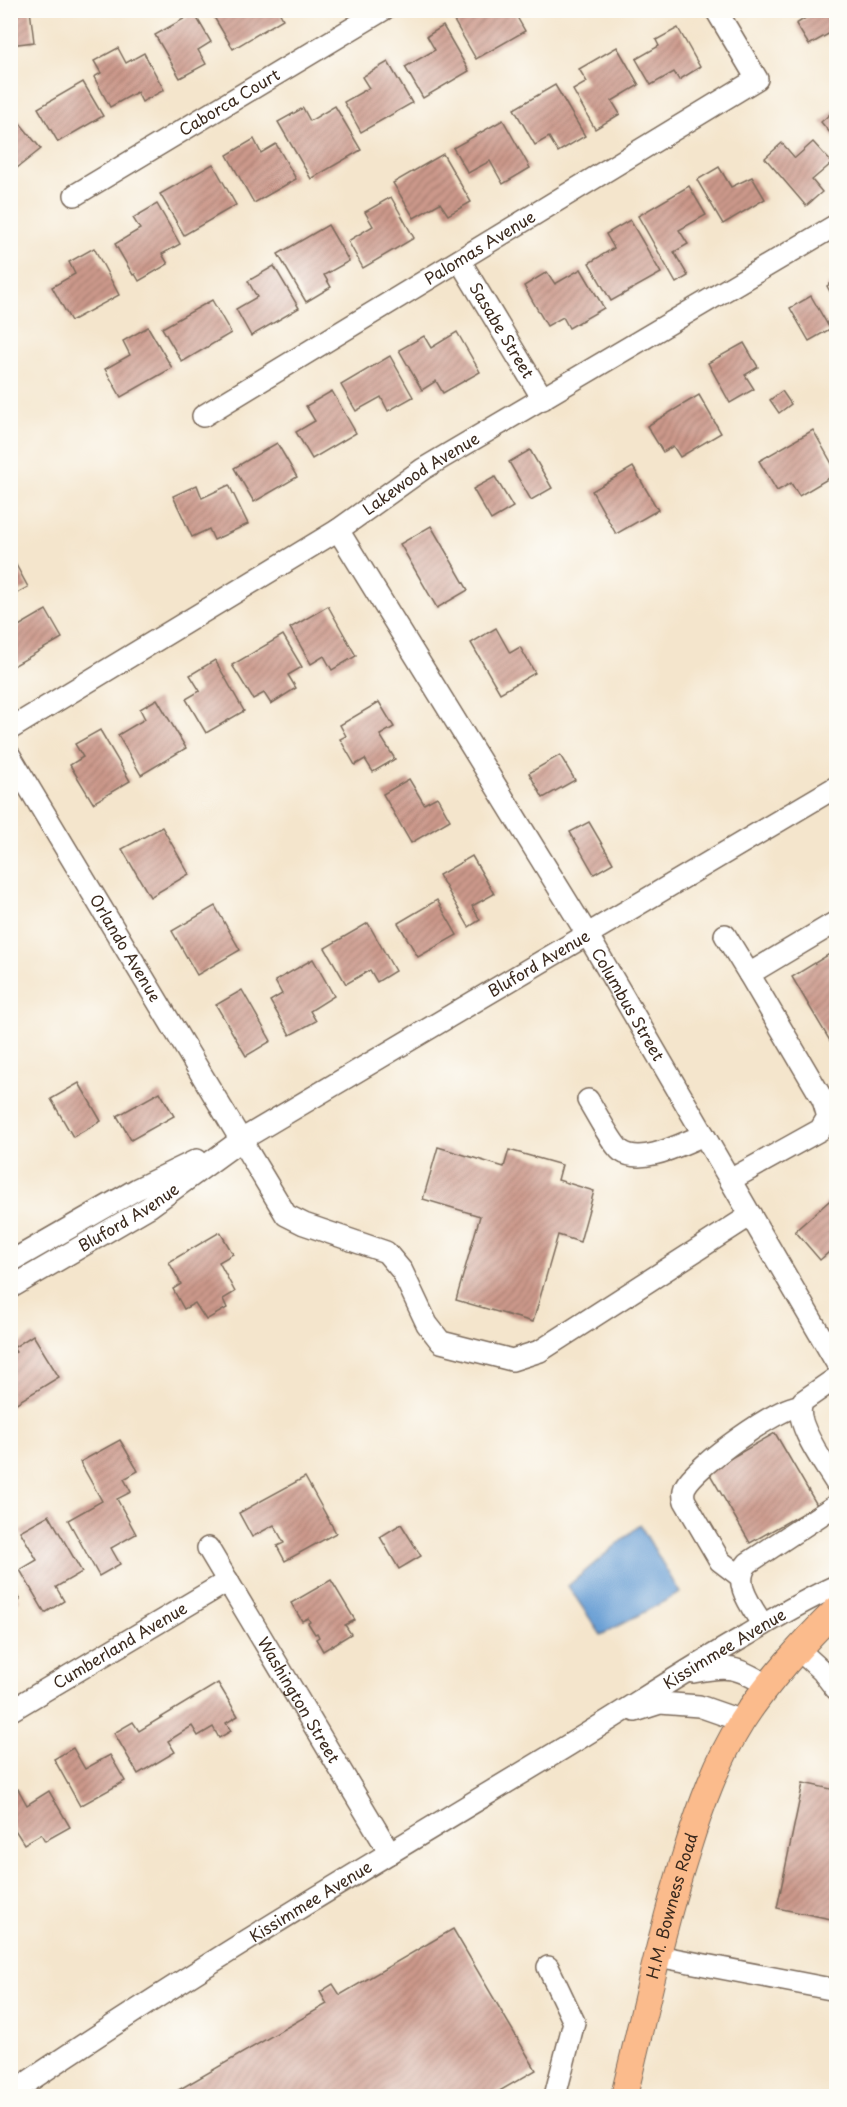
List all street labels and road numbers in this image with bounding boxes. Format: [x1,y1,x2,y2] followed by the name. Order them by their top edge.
[174,62,284,141] street label: Caborca Court
[419,204,540,290] street label: Palomas Avenue
[464,277,541,383] street label: Sasabe Street
[357,425,484,520] street label: Lakewood Avenue
[85,889,168,1006] street label: Orlando Avenue
[483,923,594,1002] street label: Bluford Avenue
[586,943,671,1065] street label: Columbus Street
[73,1176,184,1257] street label: Bluford Avenue
[48,1595,191,1694] street label: Cumberland Avenue
[658,1601,790,1694] street label: Kissimmee Avenue
[253,1632,347,1768] street label: Washington Street
[639,1829,703,1981] street label: H.M. Bowness Road
[244,1854,376,1947] street label: Kissimmee Avenue

